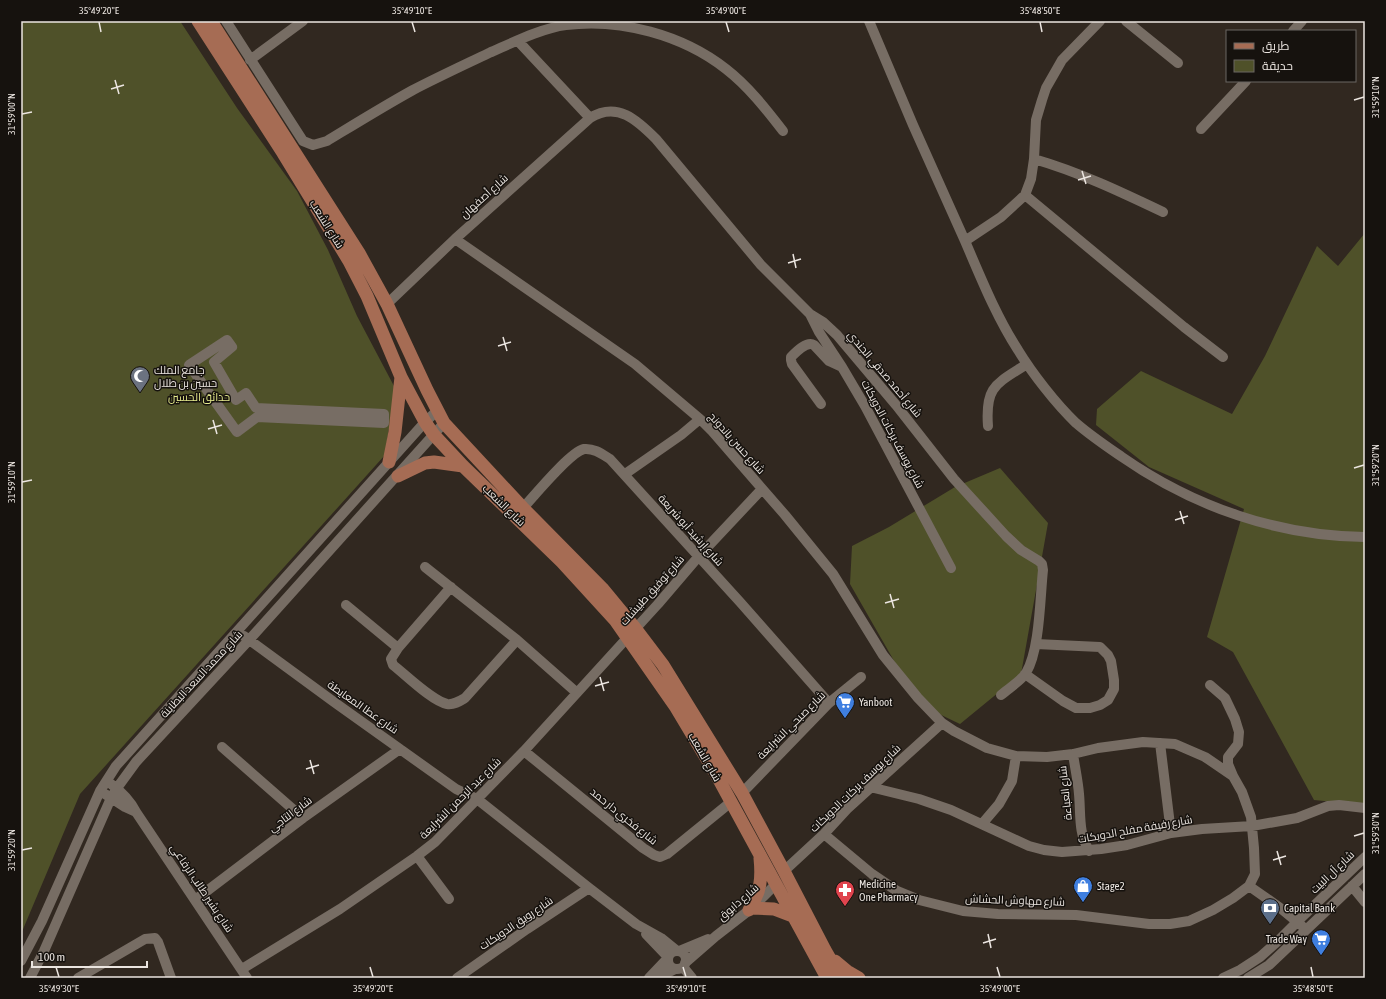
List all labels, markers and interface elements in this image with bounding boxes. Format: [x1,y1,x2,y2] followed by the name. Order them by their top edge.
[79,5,120,16] text: 35°49'20"E
[392,5,433,16] text: 35°49'10"E
[706,5,747,16] text: 35°49'00"E
[1020,5,1061,16] text: 35°48'50"E
[1226,30,1356,82] legend
[1262,39,1290,53] text: طريق
[1262,59,1293,73] text: حديقة
[1370,76,1381,118] text: 31°59'10"N
[6,93,17,135] text: 31°59'00"N
[457,171,512,222] street label: شارع أصفهان
[306,198,346,251] street label: شارع الشعب
[843,328,925,422] street label: شارع أحمد صدقي الجندي
[154,364,217,390] place label: جامع الملك حسين بن طلال
[129,365,151,393] mosque icon: جامع الملك حسين بن طلال
[858,378,927,491] street label: شارع يوسف بركات الدويكات
[168,391,230,404] park label: حدائق الحسين
[705,410,768,477] street label: شارع حسن باندونج
[1370,444,1381,486] text: 31°59'20"N
[6,461,17,503] text: 31°59'10"N
[479,482,528,530] street label: شارع الشعب
[654,491,727,569] street label: شارع إرشيد أبو شريعة
[618,553,688,629] street label: شارع توفيق طبيشات
[158,628,246,721] street label: شارع محمد السعد البطاينة
[324,678,401,738] street label: شارع عطا المعايطة
[755,689,829,763] street label: شارع صبحي الشرايعة
[834,691,856,719] supermarket icon: Yanboot
[859,696,892,708] place label: Yanboot
[685,731,724,784] street label: شارع الشعب
[807,742,904,836] street label: شارع يوسف بركات الدويكات
[417,755,504,842] street label: شارع عبد الرحمن الشرايعة
[1056,765,1076,821] street label: شارع العباءة
[586,785,660,849] street label: شارع فخري دار حمد
[266,794,316,837] street label: شارع التاجي
[1370,812,1381,854] text: 31°59'30"N
[1077,813,1194,847] street label: شارع رفيفة مفلح الدويكات
[6,829,17,871] text: 31°59'20"N
[166,842,236,936] street label: شارع بشير طالب الرفاعي
[1308,848,1358,897] street label: شارع آل البيت
[1072,875,1094,903] shop icon: Stage2
[859,878,918,903] place label: Medicine One Pharmacy
[834,879,856,907] pharmacy icon: Medicine One Pharmacy
[1097,880,1125,892] place label: Stage2
[715,881,762,924] street label: شارع دابوق
[965,892,1065,910] street label: شارع مهاوش الحشاش
[477,894,556,954] street label: شارع رويق الدويكات
[1259,897,1281,925] bank icon: Capital Bank
[1284,902,1335,914] place label: Capital Bank
[1310,928,1332,956] supermarket icon: Trade Way
[1266,933,1307,945] place label: Trade Way
[32,943,147,969] scale bar
[38,950,65,964] text: 100 m
[39,983,80,994] text: 35°49'30"E
[353,983,394,994] text: 35°49'20"E
[666,983,707,994] text: 35°49'10"E
[980,983,1021,994] text: 35°49'00"E
[1293,983,1334,994] text: 35°48'50"E

